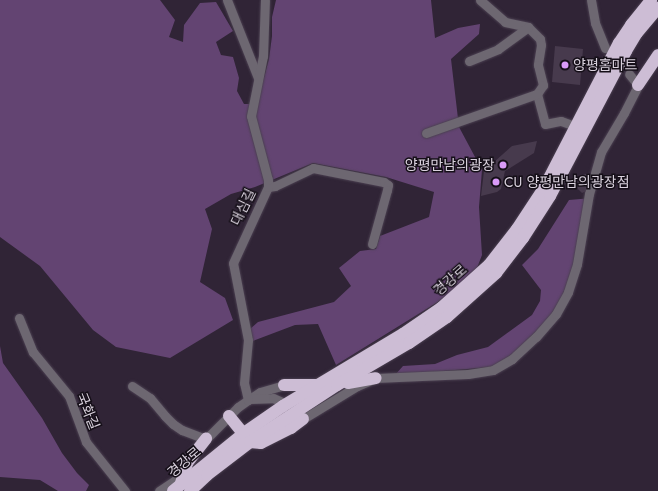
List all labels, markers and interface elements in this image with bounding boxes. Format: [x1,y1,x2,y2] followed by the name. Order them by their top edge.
[573,57,637,73] place label: 양평홈마트
[560,60,570,70] marker: 양평홈마트
[405,157,495,173] place label: 양평만남의광장
[498,160,508,170] marker: 양평만남의광장
[504,174,630,190] place label: CU 양평만남의광장점
[491,177,501,187] marker: CU 양평만남의광장점
[227,186,259,228] street label: 대심길
[430,261,470,299] street label: 경강로
[73,390,103,432] street label: 국화길
[164,443,204,481] street label: 경강로

